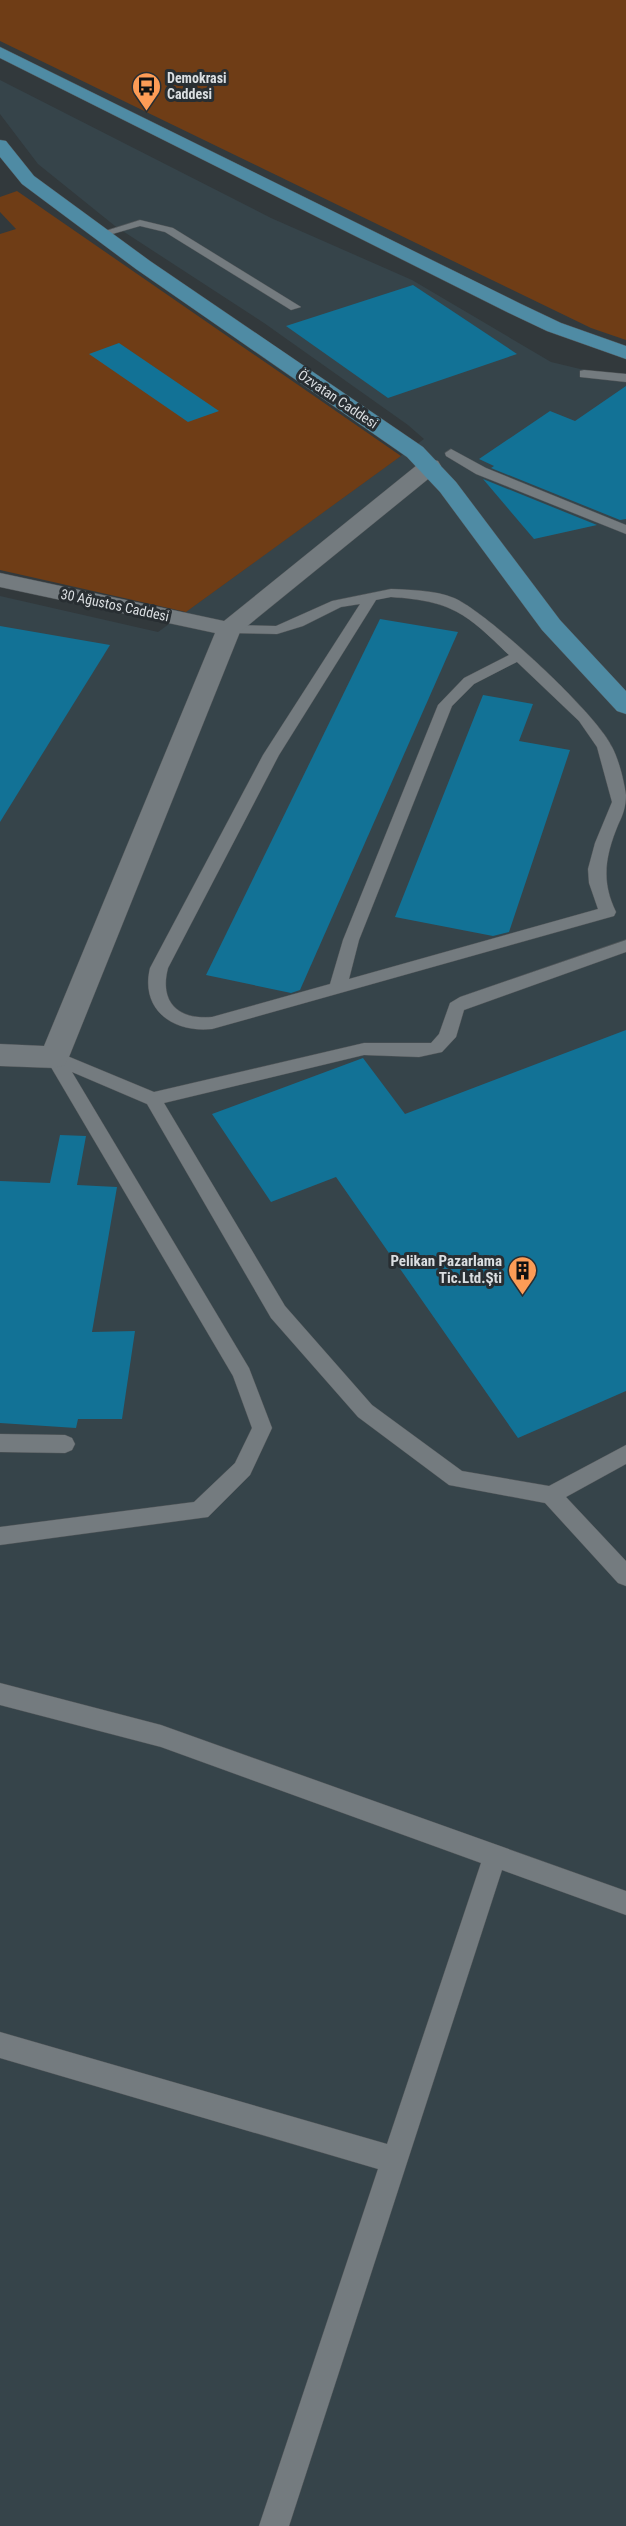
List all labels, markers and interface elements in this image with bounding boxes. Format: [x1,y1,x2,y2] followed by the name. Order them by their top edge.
[130,70,162,112] bus stop icon: Demokrasi Caddesi
[167,70,227,102] place label: Demokrasi Caddesi
[295,366,381,432] street label: Özvatan Caddesi
[59,586,171,624] street label: 30 Ağustos Caddesi
[390,1252,502,1287] place label: Pelikan Pazarlama Tic.Ltd.Şti
[507,1254,539,1296] building icon: Pelikan Pazarlama Tic.Ltd.Şti

